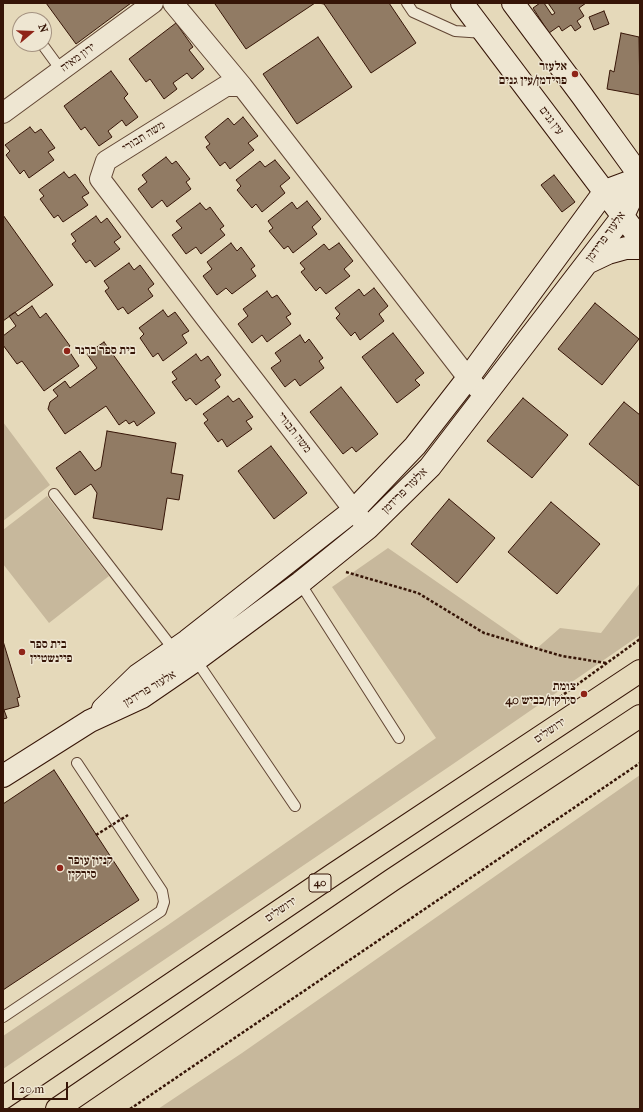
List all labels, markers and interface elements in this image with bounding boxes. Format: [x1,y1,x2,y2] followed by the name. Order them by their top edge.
[12,12,52,52] north arrow
[35,22,50,34] text: N
[58,40,98,76] street label: ירון מאיה
[499,60,567,88] place label: אלעזר פרידמן/עין גנים
[570,69,580,79] marker: אלעזר פרידמן/עין גנים
[536,104,566,138] street label: עין גנים
[120,118,168,156] street label: משה תבורי
[583,209,629,265] street label: אלעזר פרידמן
[75,344,135,358] place label: בית ספר ברנר
[62,346,72,356] marker: בית ספר ברנר
[274,410,314,456] street label: משה תבורי
[379,465,431,517] street label: אלעזר פרידמן
[30,638,73,666] place label: בית ספר פיינשטיין
[17,647,27,657] marker: בית ספר פיינשטיין
[121,668,179,710] street label: אלעזר פרידמן
[505,680,576,708] place label: צומת סירקין/כביש 40
[579,689,589,699] marker: צומת סירקין/כביש 40
[531,715,569,747] street label: ירושלים
[68,854,113,882] place label: קניון עופר סירקין
[55,863,65,873] marker: קניון עופר סירקין
[309,874,331,892] road number: 40
[262,894,300,926] street label: ירושלים
[14,1074,70,1100] scale bar
[19,1082,44,1096] text: 20 m

